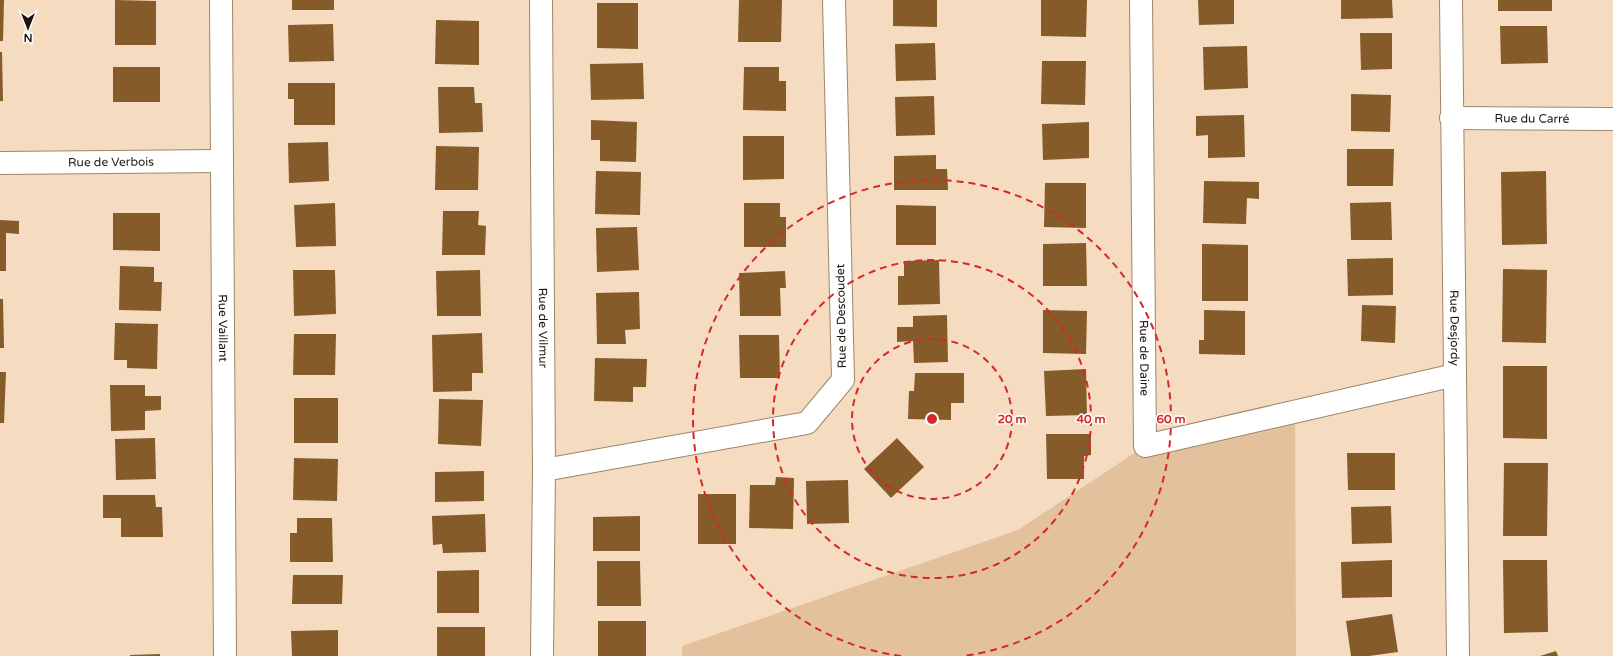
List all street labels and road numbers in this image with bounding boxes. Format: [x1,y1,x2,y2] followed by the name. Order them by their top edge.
[1495,111,1570,126] street label: Rue du Carré
[68,155,154,169] street label: Rue de Verbois
[833,263,849,368] street label: Rue de Descoudet
[536,288,550,369] street label: Rue de Vilmur
[1447,290,1462,367] street label: Rue Desjordy
[216,294,230,362] street label: Rue Vaillant
[1137,320,1152,396] street label: Rue de Daine

